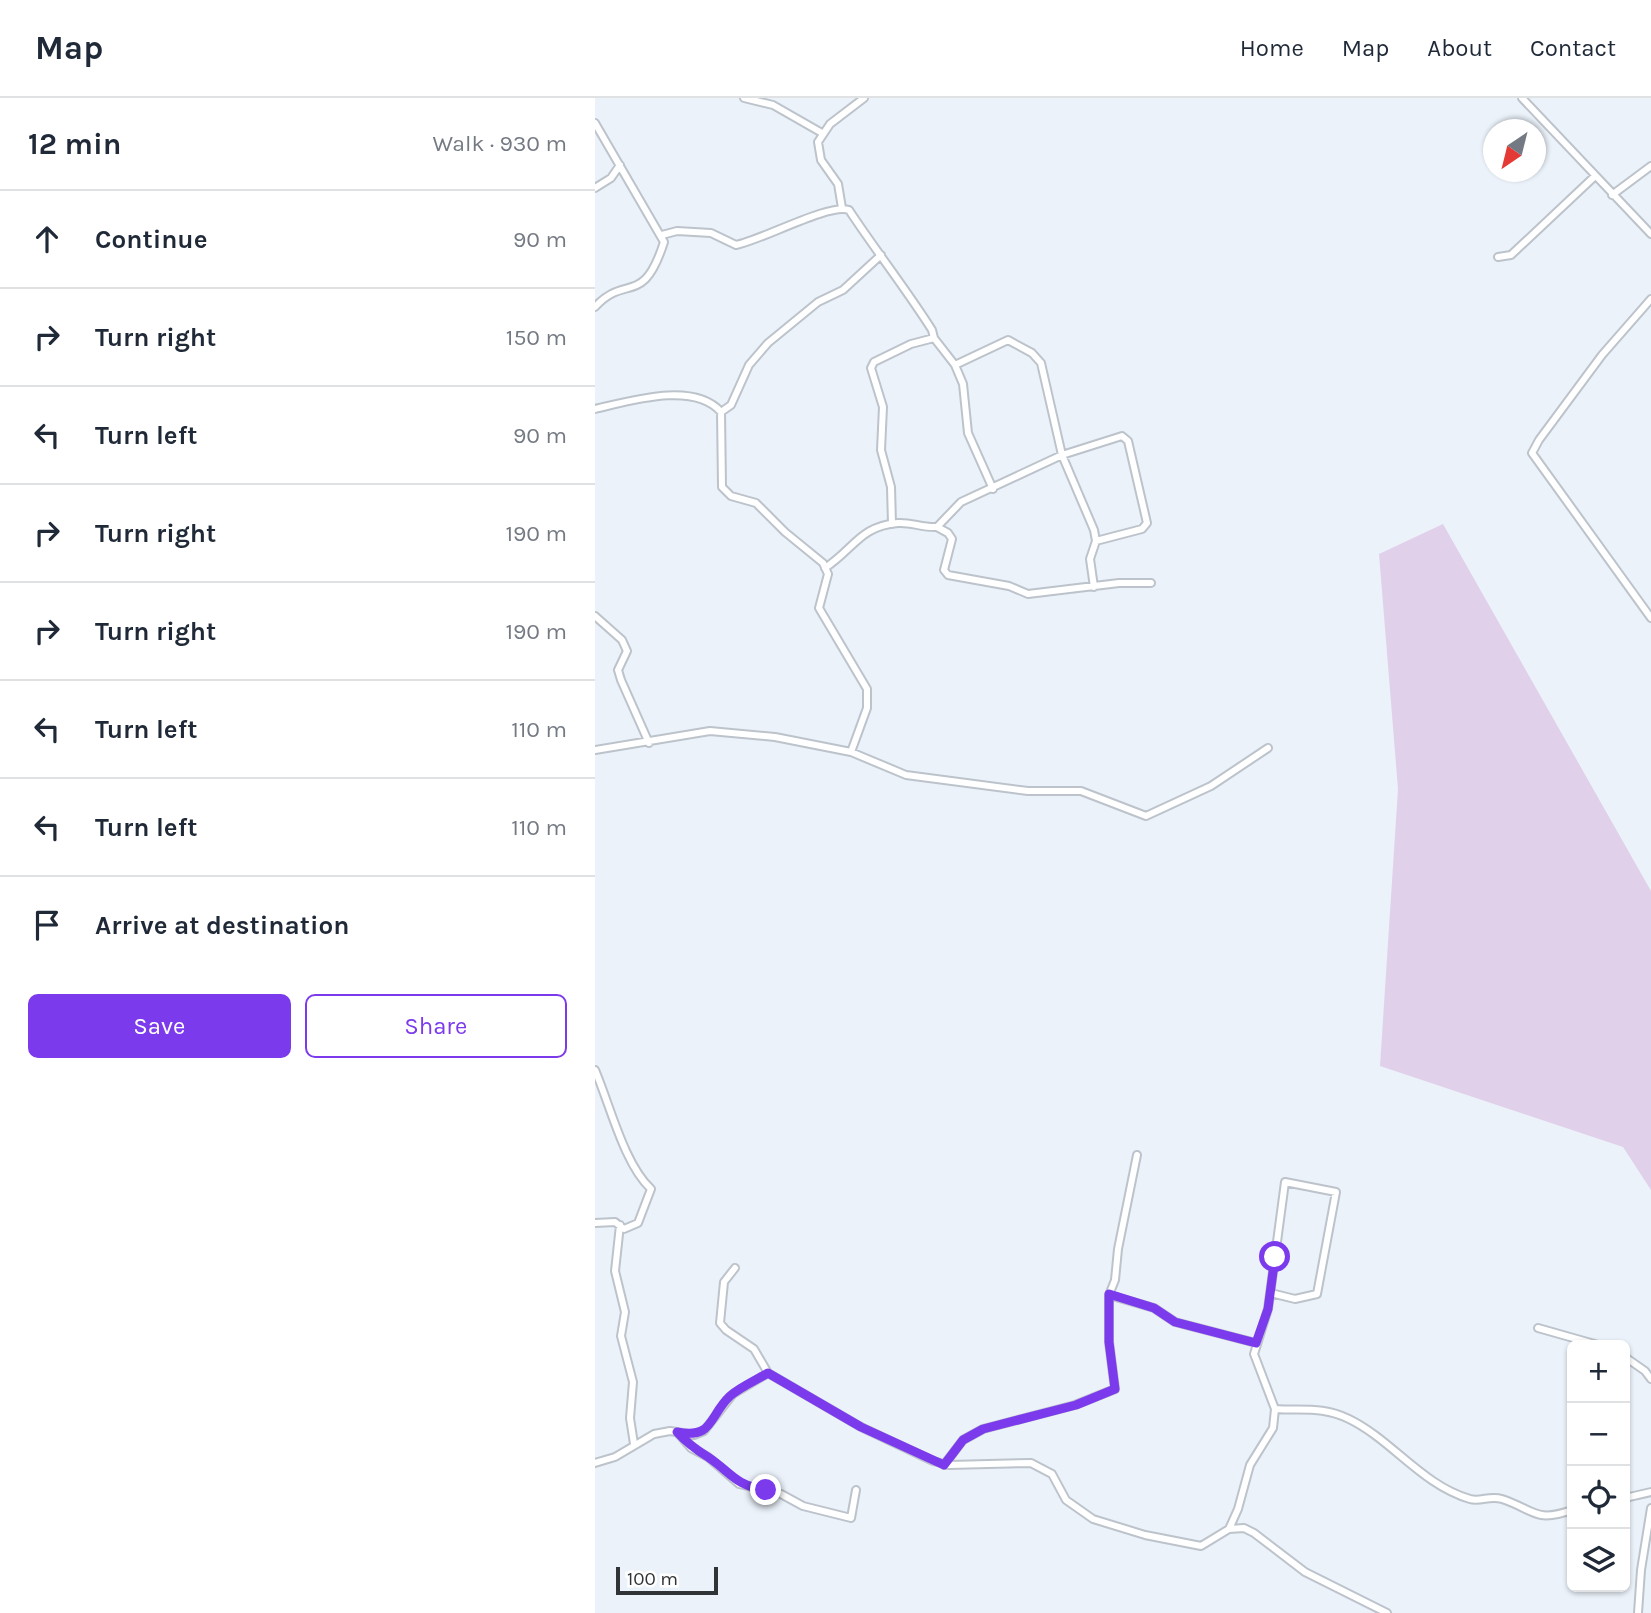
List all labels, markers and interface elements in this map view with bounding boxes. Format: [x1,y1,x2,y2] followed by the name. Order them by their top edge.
[35,29,103,67] text: Map
[1240,34,1304,62] text: Home
[1342,34,1389,62] text: Map
[1427,34,1492,62] text: About
[1530,34,1616,62] text: Contact
[1483,119,1546,182] north arrow
[28,126,121,162] text: 12 min
[433,130,567,157] text: Walk · 930 m
[28,220,66,258] icon: ahead
[95,224,207,255] text: Continue
[513,226,567,253] text: 90 m
[28,318,66,356] icon: right
[95,322,216,353] text: Turn right
[506,324,567,351] text: 150 m
[28,416,66,454] icon: left
[95,420,197,451] text: Turn left
[513,422,567,449] text: 90 m
[28,514,66,552] icon: right
[95,518,216,549] text: Turn right
[505,520,567,547] text: 190 m
[28,612,66,650] icon: right
[95,616,216,647] text: Turn right
[505,618,567,645] text: 190 m
[28,710,66,748] icon: left
[95,714,197,745] text: Turn left
[511,716,567,743] text: 110 m
[28,808,66,846] icon: left
[95,812,197,843] text: Turn left
[511,814,567,841] text: 110 m
[28,906,66,944] icon: arrive
[95,910,349,941] text: Arrive at destination
[28,994,291,1058] button: Save
[305,994,567,1058] button: Share
[1259,1241,1290,1272] route start
[1567,1340,1630,1592] map controls
[1567,1340,1630,1403] button: +
[1567,1403,1630,1466] button: −
[1567,1466,1630,1529] button: locate
[750,1474,781,1505] route end
[1567,1529,1630,1592] button: layers
[616,1564,717,1596] scale bar
[627,1568,678,1590] text: 100 m

